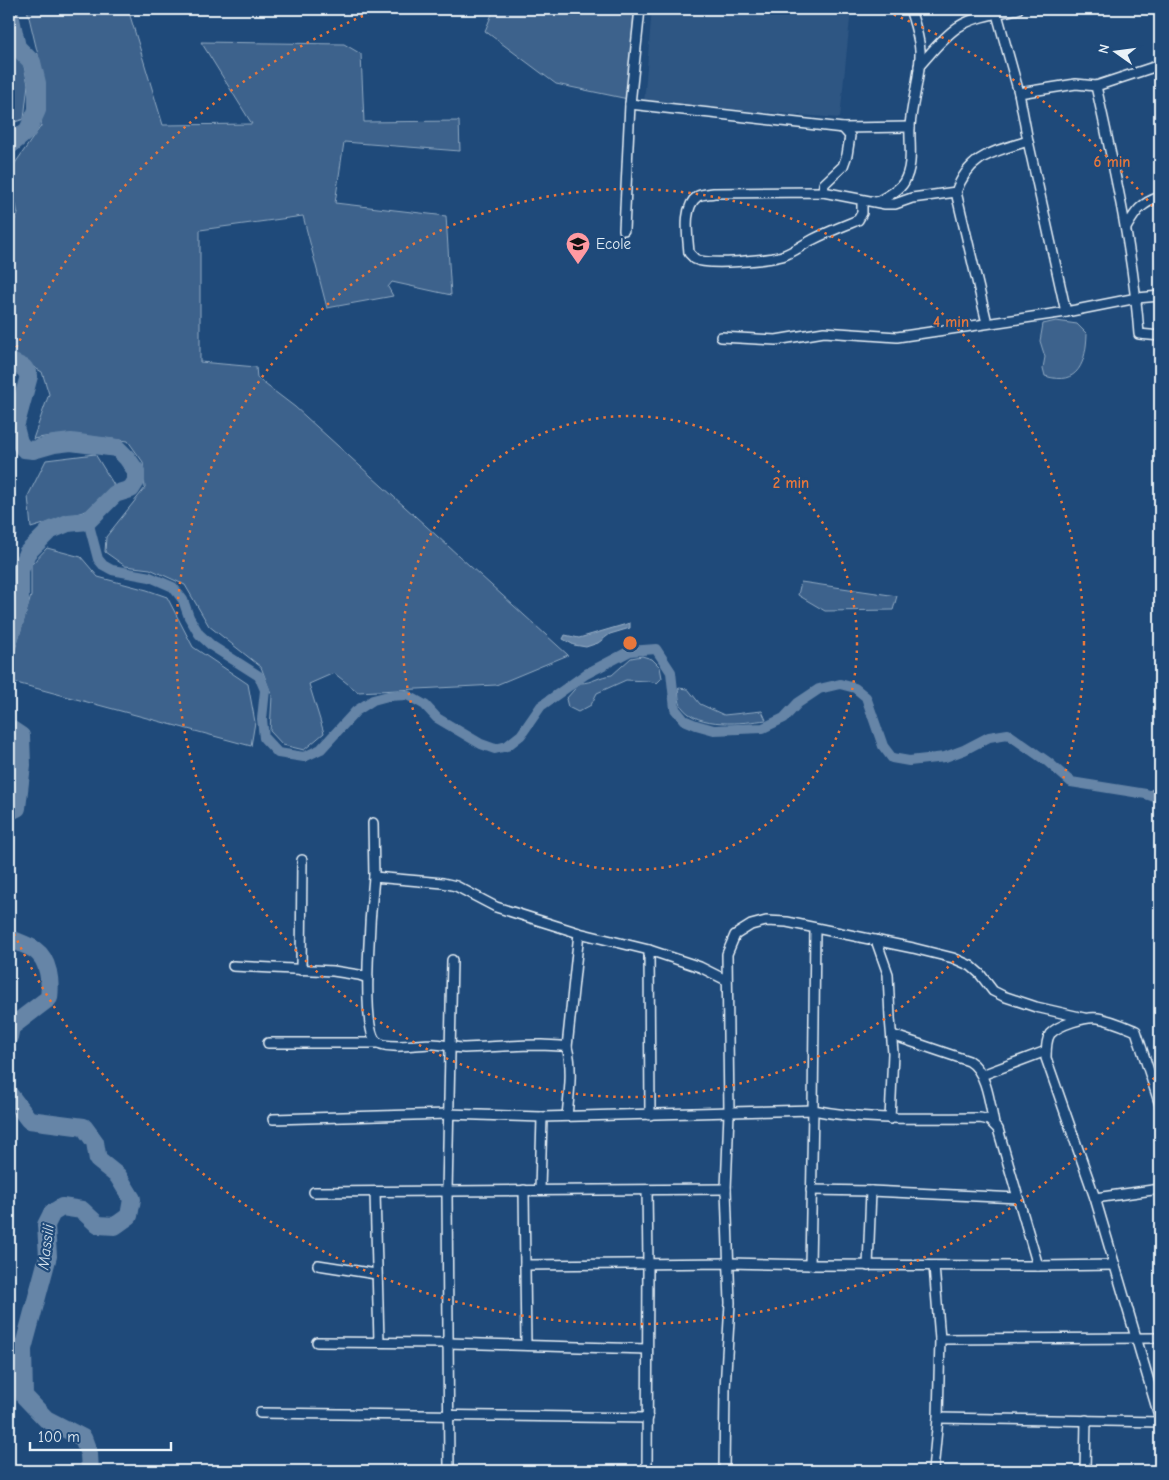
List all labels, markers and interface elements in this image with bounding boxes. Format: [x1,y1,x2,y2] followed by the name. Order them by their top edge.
[1092,28,1142,78] north arrow
[1095,42,1113,55] text: N
[1094,153,1130,171] text: 6 min
[565,231,591,265] school or university icon: Ecole
[596,235,631,253] place label: Ecole
[933,313,969,331] text: 4 min
[773,474,809,492] text: 2 min
[621,634,639,652] centre of rings
[34,1223,58,1272] water label: Massili
[30,1420,171,1452] scale bar
[38,1428,80,1446] text: 100 m

